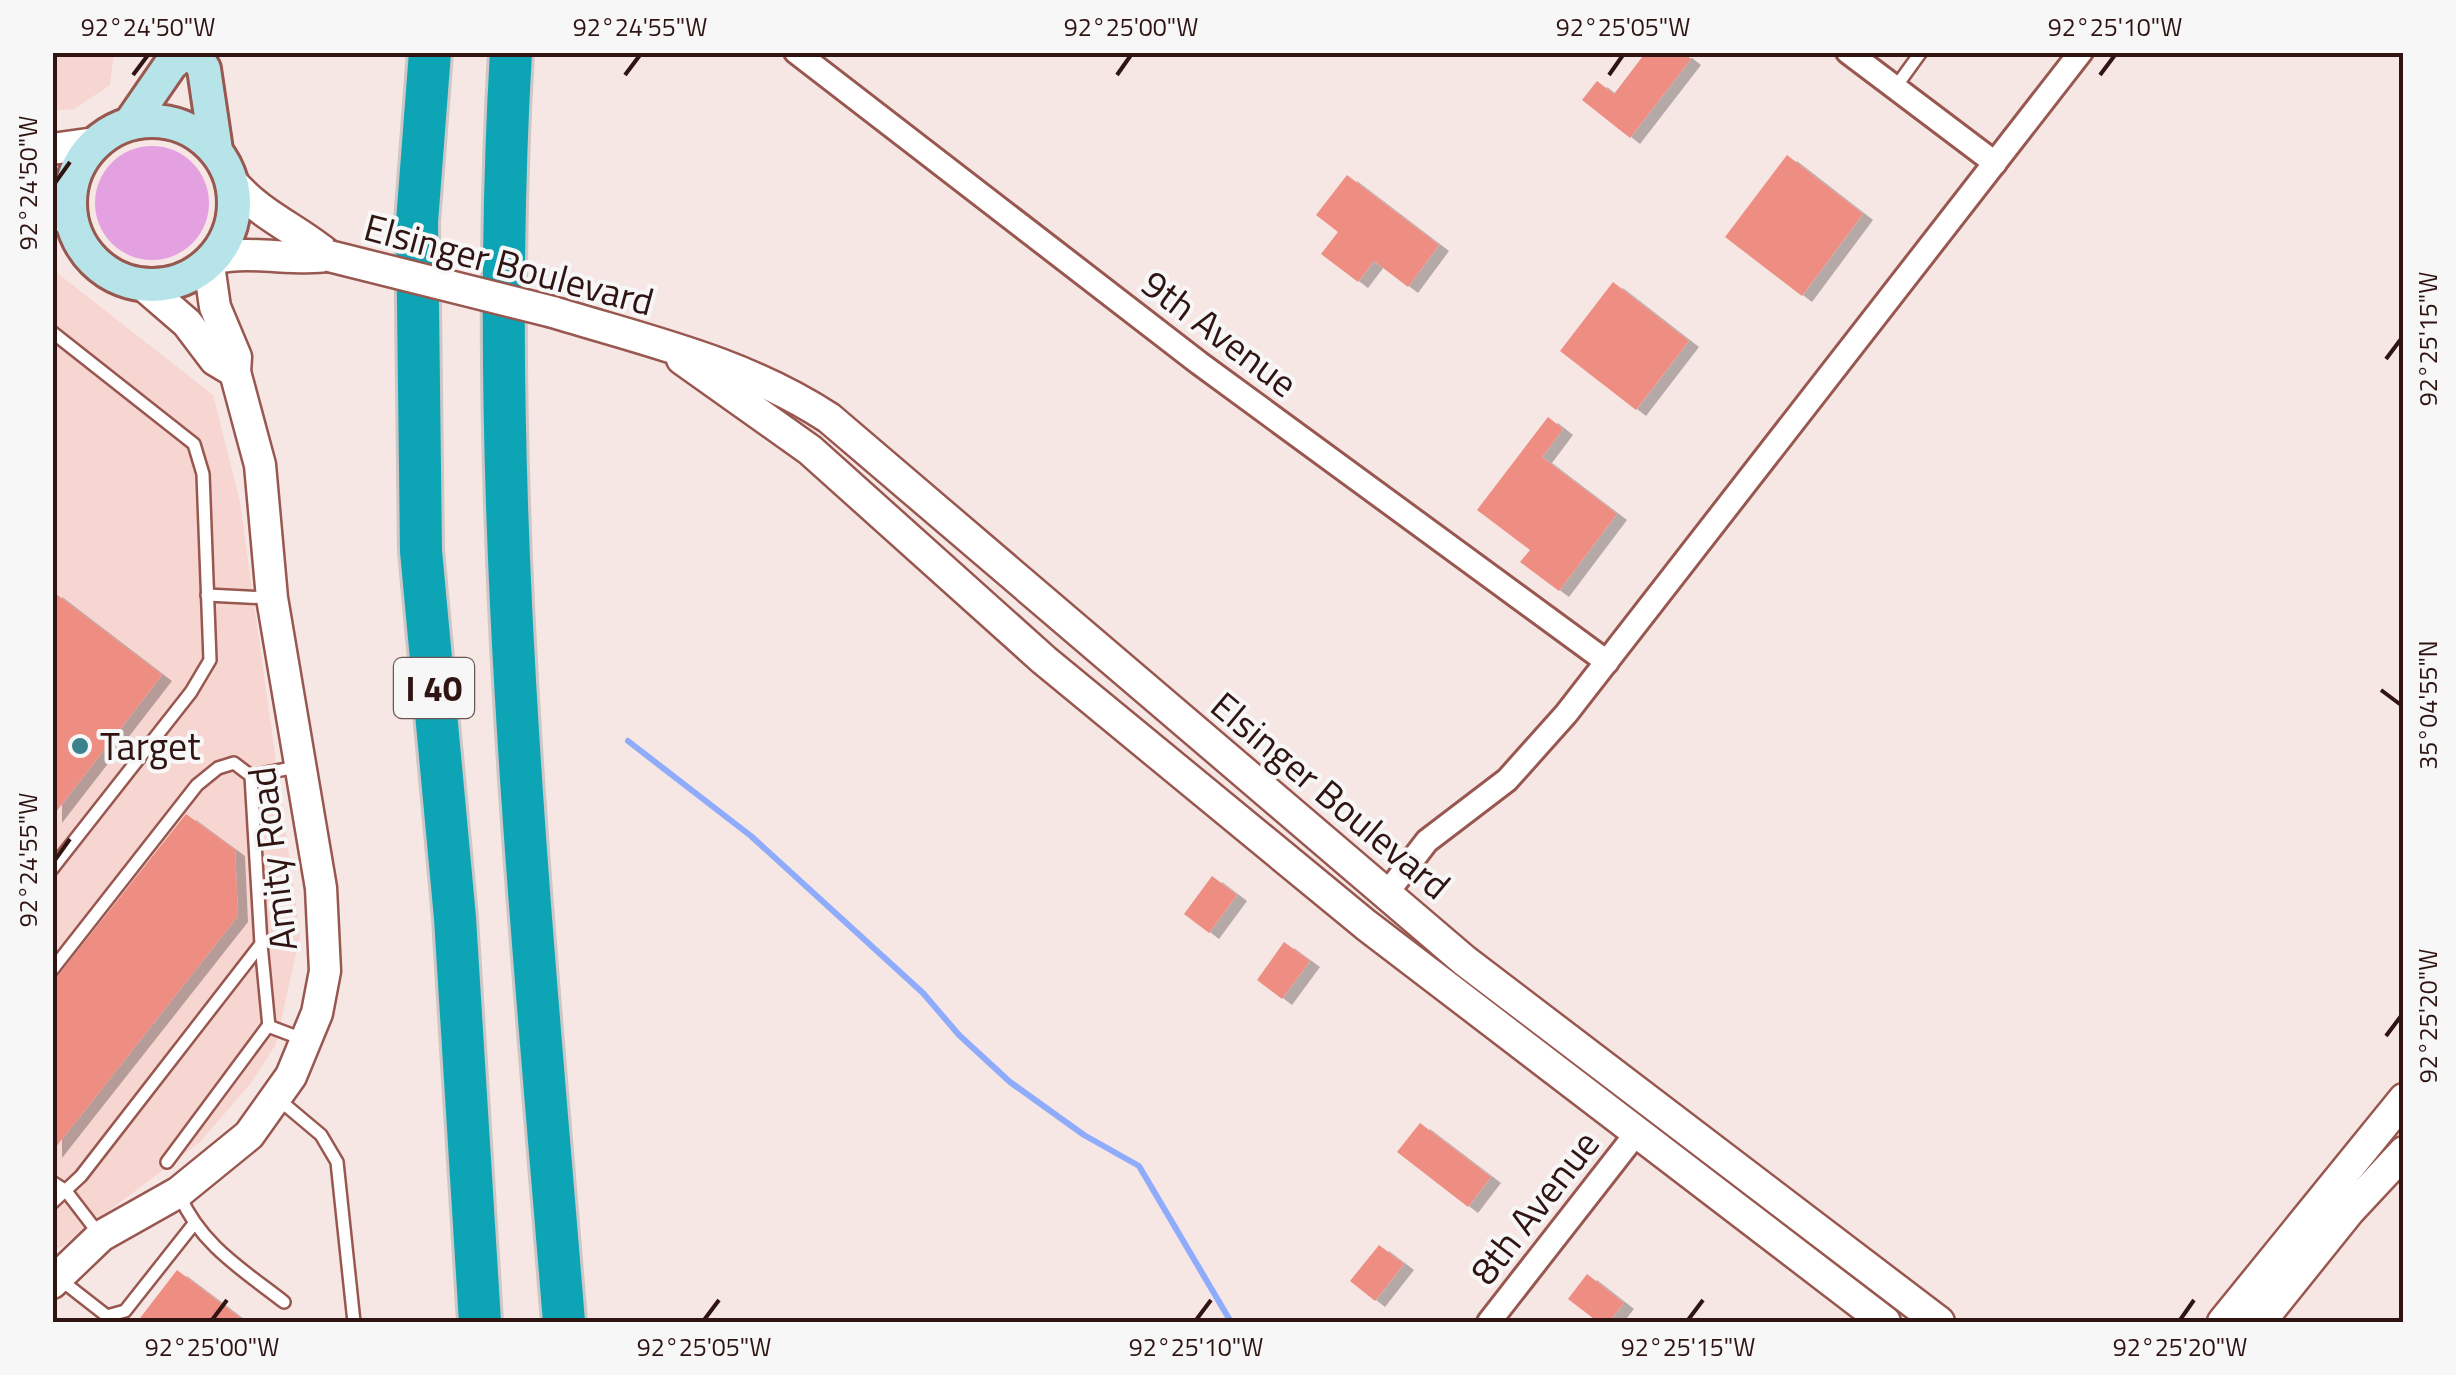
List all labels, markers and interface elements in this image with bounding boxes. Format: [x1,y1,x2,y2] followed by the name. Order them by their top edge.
[81,8,215,46] text: 92°24'50"W
[573,8,707,46] text: 92°24'55"W
[1064,8,1198,46] text: 92°25'00"W
[1556,8,1690,46] text: 92°25'05"W
[2048,8,2182,46] text: 92°25'10"W
[9,116,47,250] text: 92°24'50"W
[358,197,660,331] street label: Elsinger Boulevard
[1130,255,1310,411] street label: 9th Avenue
[2409,272,2447,406] text: 92°25'15"W
[2409,640,2447,770] text: 35°04'55"N
[394,658,474,718] road number: I 40
[1198,677,1464,913] street label: Elsinger Boulevard
[100,717,200,775] place label: Target
[69,735,91,757] marker: Target
[232,764,312,954] street label: Amity Road
[9,793,47,927] text: 92°24'55"W
[2409,949,2447,1083] text: 92°25'20"W
[1455,1117,1613,1297] street label: 8th Avenue
[145,1328,279,1366] text: 92°25'00"W
[637,1328,771,1366] text: 92°25'05"W
[1129,1328,1263,1366] text: 92°25'10"W
[1621,1328,1755,1366] text: 92°25'15"W
[2113,1328,2247,1366] text: 92°25'20"W

